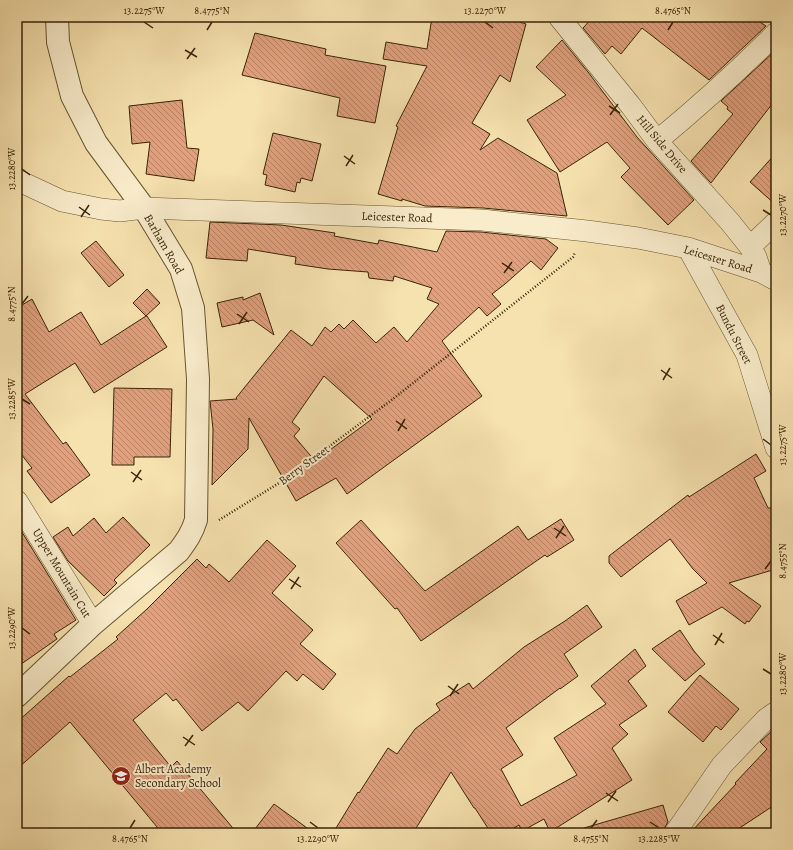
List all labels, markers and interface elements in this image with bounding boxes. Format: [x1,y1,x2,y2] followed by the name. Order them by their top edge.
[124,4,165,17] text: 13.2275°W
[194,4,230,17] text: 8.4775°N
[464,4,507,17] text: 13.2270°W
[655,4,691,17] text: 8.4765°N
[633,112,691,176] street label: Hill Side Drive
[5,147,18,190] text: 13.2280°W
[776,193,789,236] text: 13.2270°W
[361,208,433,226] street label: Leicester Road
[140,211,188,277] street label: Barham Road
[682,241,755,277] street label: Leicester Road
[5,286,18,322] text: 8.4775°N
[712,301,756,367] street label: Bundu Street
[5,378,18,420] text: 13.2285°W
[776,424,789,465] text: 13.2275°W
[275,441,333,489] street label: Berry Street
[29,525,95,621] street label: Upper Mountain Cut
[776,543,789,579] text: 8.4755°N
[5,606,18,649] text: 13.2290°W
[776,652,789,695] text: 13.2280°W
[134,761,221,791] place label: Albert Academy Secondary School
[110,765,132,787] school or university icon: Albert Academy Secondary School
[112,832,148,845] text: 8.4765°N
[297,832,340,845] text: 13.2290°W
[573,832,609,845] text: 8.4755°N
[638,832,680,845] text: 13.2285°W

